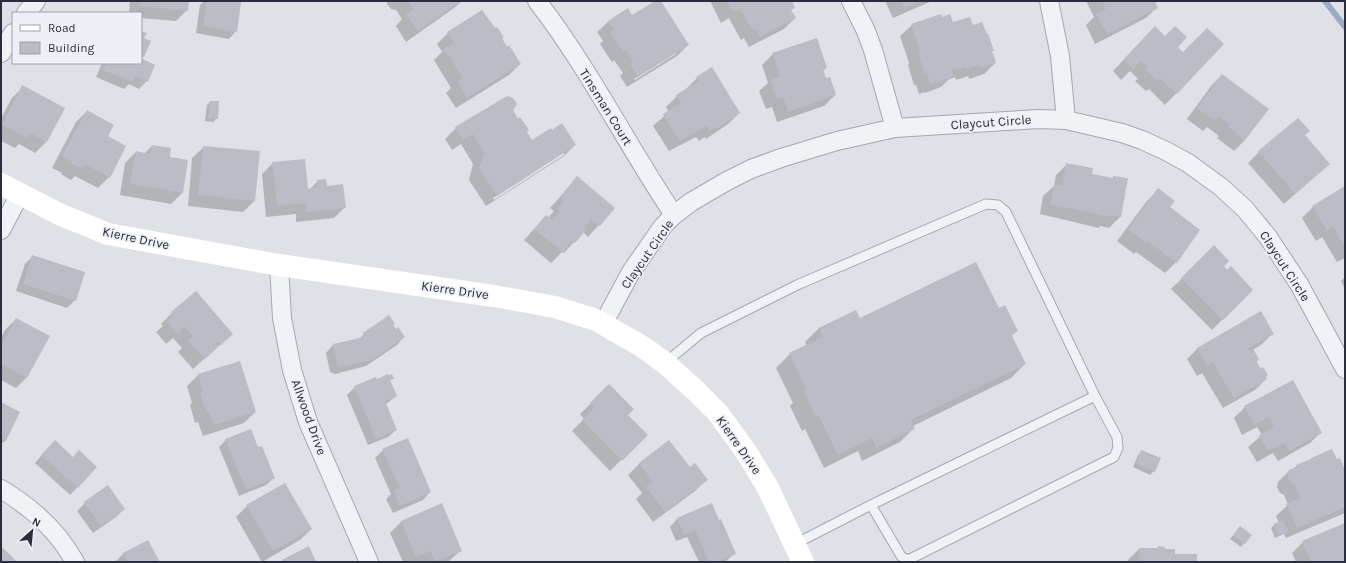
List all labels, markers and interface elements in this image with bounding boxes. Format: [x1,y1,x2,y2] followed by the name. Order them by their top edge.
[12,12,142,64] legend
[48,21,76,35] text: Road
[48,41,95,55] text: Building
[576,66,636,148] street label: Tinsman Court
[950,112,1032,132] street label: Claycut Circle
[618,216,677,291] street label: Claycut Circle
[101,224,171,252] street label: Kierre Drive
[1257,228,1314,304] street label: Claycut Circle
[420,278,490,302] street label: Kierre Drive
[288,377,330,457] street label: Allwood Drive
[713,413,765,477] street label: Kierre Drive
[12,511,52,551] north arrow
[30,515,43,530] text: N

